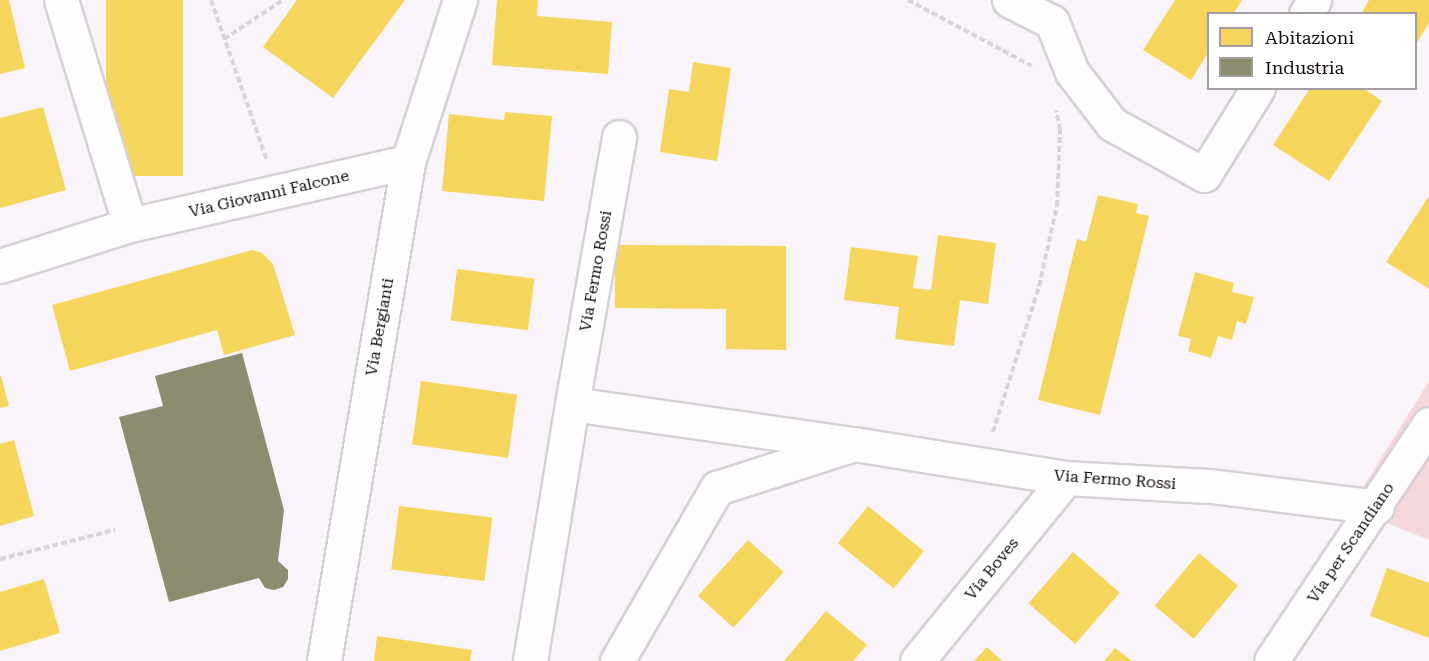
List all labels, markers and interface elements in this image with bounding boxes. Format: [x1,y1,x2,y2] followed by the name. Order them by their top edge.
[1207,12,1417,90] legend
[1265,27,1354,48] text: Abitazioni
[1265,57,1344,78] text: Industria
[187,166,351,222] street label: Via Giovanni Falcone
[576,209,616,333] street label: Via Fermo Rossi
[362,277,398,377] street label: Via Bergianti
[1053,466,1177,494] street label: Via Fermo Rossi
[1304,479,1398,607] street label: Via per Scandiano
[961,534,1023,604] street label: Via Boves

